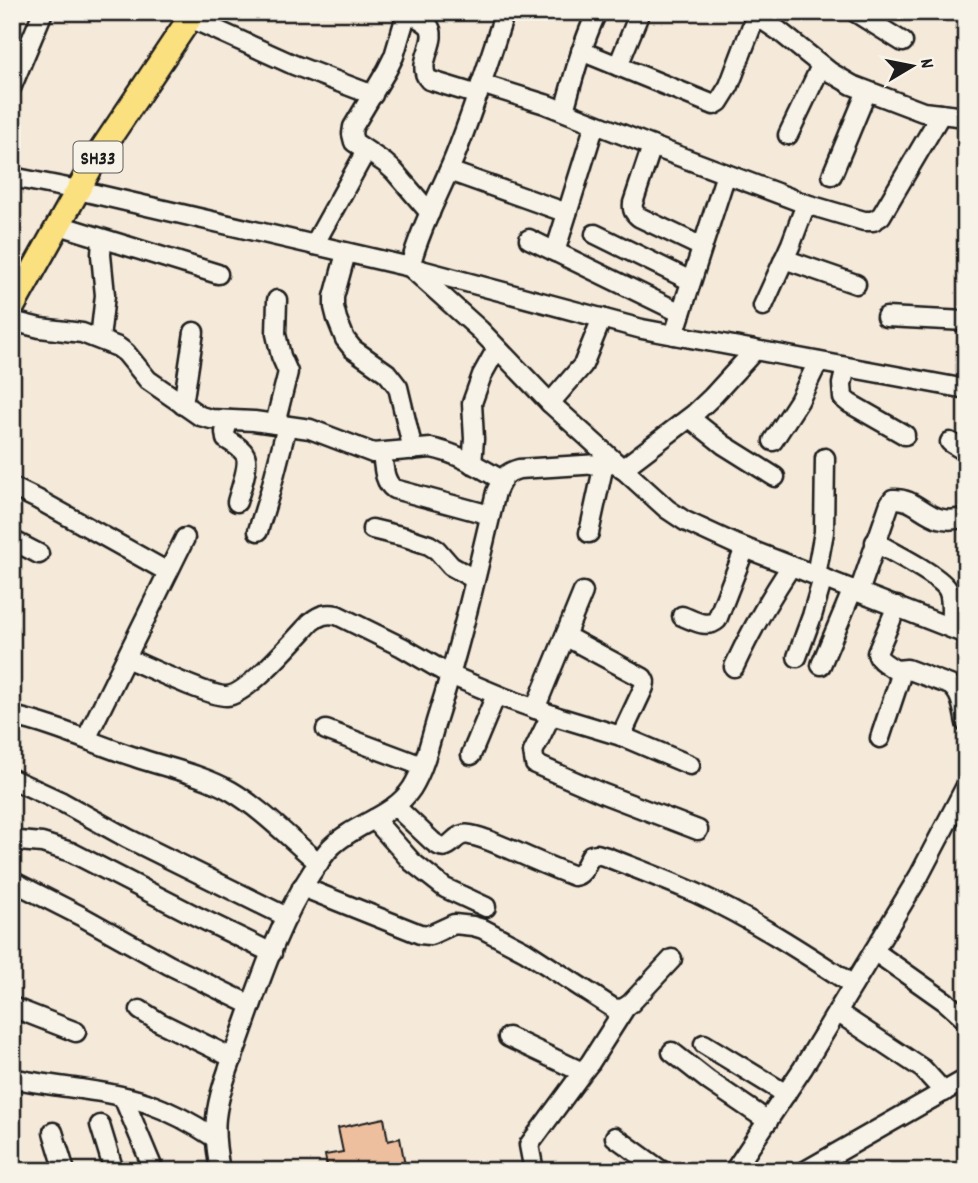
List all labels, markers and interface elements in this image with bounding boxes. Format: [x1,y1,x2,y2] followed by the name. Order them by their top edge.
[876,32,946,102] north arrow
[911,57,939,71] text: N
[74,141,122,172] road number: SH33

